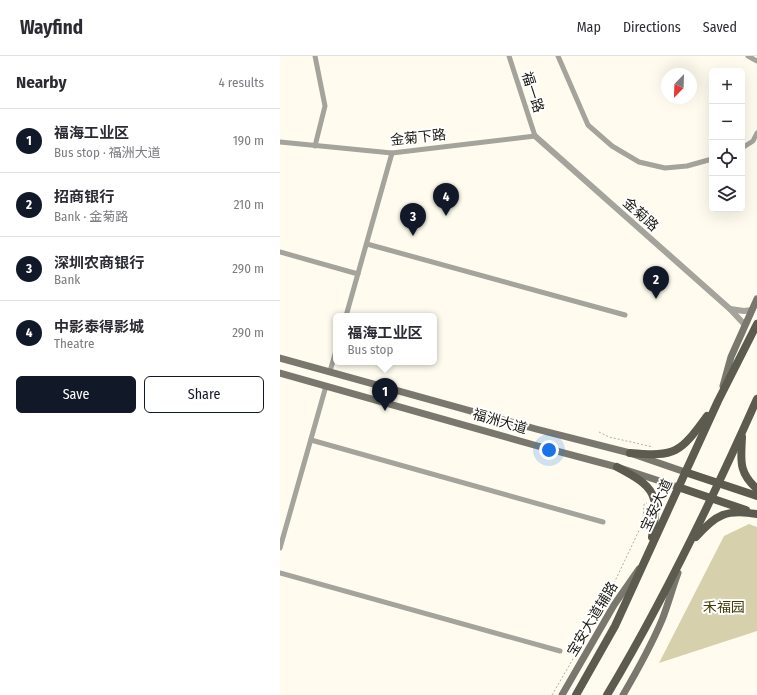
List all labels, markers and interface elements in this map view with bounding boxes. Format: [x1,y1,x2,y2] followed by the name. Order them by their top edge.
[20,16,83,39] text: Wayfind
[577,19,601,36] text: Map
[623,19,681,36] text: Directions
[703,19,737,36] text: Saved
[661,68,697,104] north arrow
[709,68,745,212] map controls
[709,68,745,104] button: +
[518,70,547,115] street label: 福一路
[16,72,67,93] text: Nearby
[218,75,264,90] text: 4 results
[709,104,745,140] button: −
[54,124,129,142] text: 福海工业区
[389,126,447,149] street label: 金菊下路
[26,133,32,148] text: 1
[233,133,264,148] text: 190 m
[709,140,745,176] button: locate
[54,145,161,160] text: Bus stop · 福洲大道
[709,176,745,212] button: layers
[433,183,459,216] pin: 4
[54,188,114,206] text: 招商银行
[619,194,662,235] street label: 金菊路
[26,197,32,212] text: 2
[234,197,264,212] text: 210 m
[400,203,426,236] pin: 3
[54,209,128,224] text: Bank · 金菊路
[54,254,144,272] text: 深圳农商银行
[26,261,32,276] text: 3
[232,261,264,276] text: 290 m
[643,266,669,299] pin: 2
[54,272,80,287] text: Bank
[333,313,437,365] popup
[54,318,144,336] text: 中影泰得影城
[347,324,423,342] text: 福海工业区
[26,325,32,340] text: 4
[232,325,264,340] text: 290 m
[54,336,94,351] text: Theatre
[347,342,393,357] text: Bus stop
[16,376,136,413] button: Save
[144,376,264,413] button: Share
[372,378,398,411] pin: 1
[471,406,529,437] street label: 福洲大道
[539,440,559,460] your location
[637,476,676,534] street label: 宝安大道
[564,579,621,660] street label: 宝安大道辅路
[703,599,745,616] park label: 禾福园

